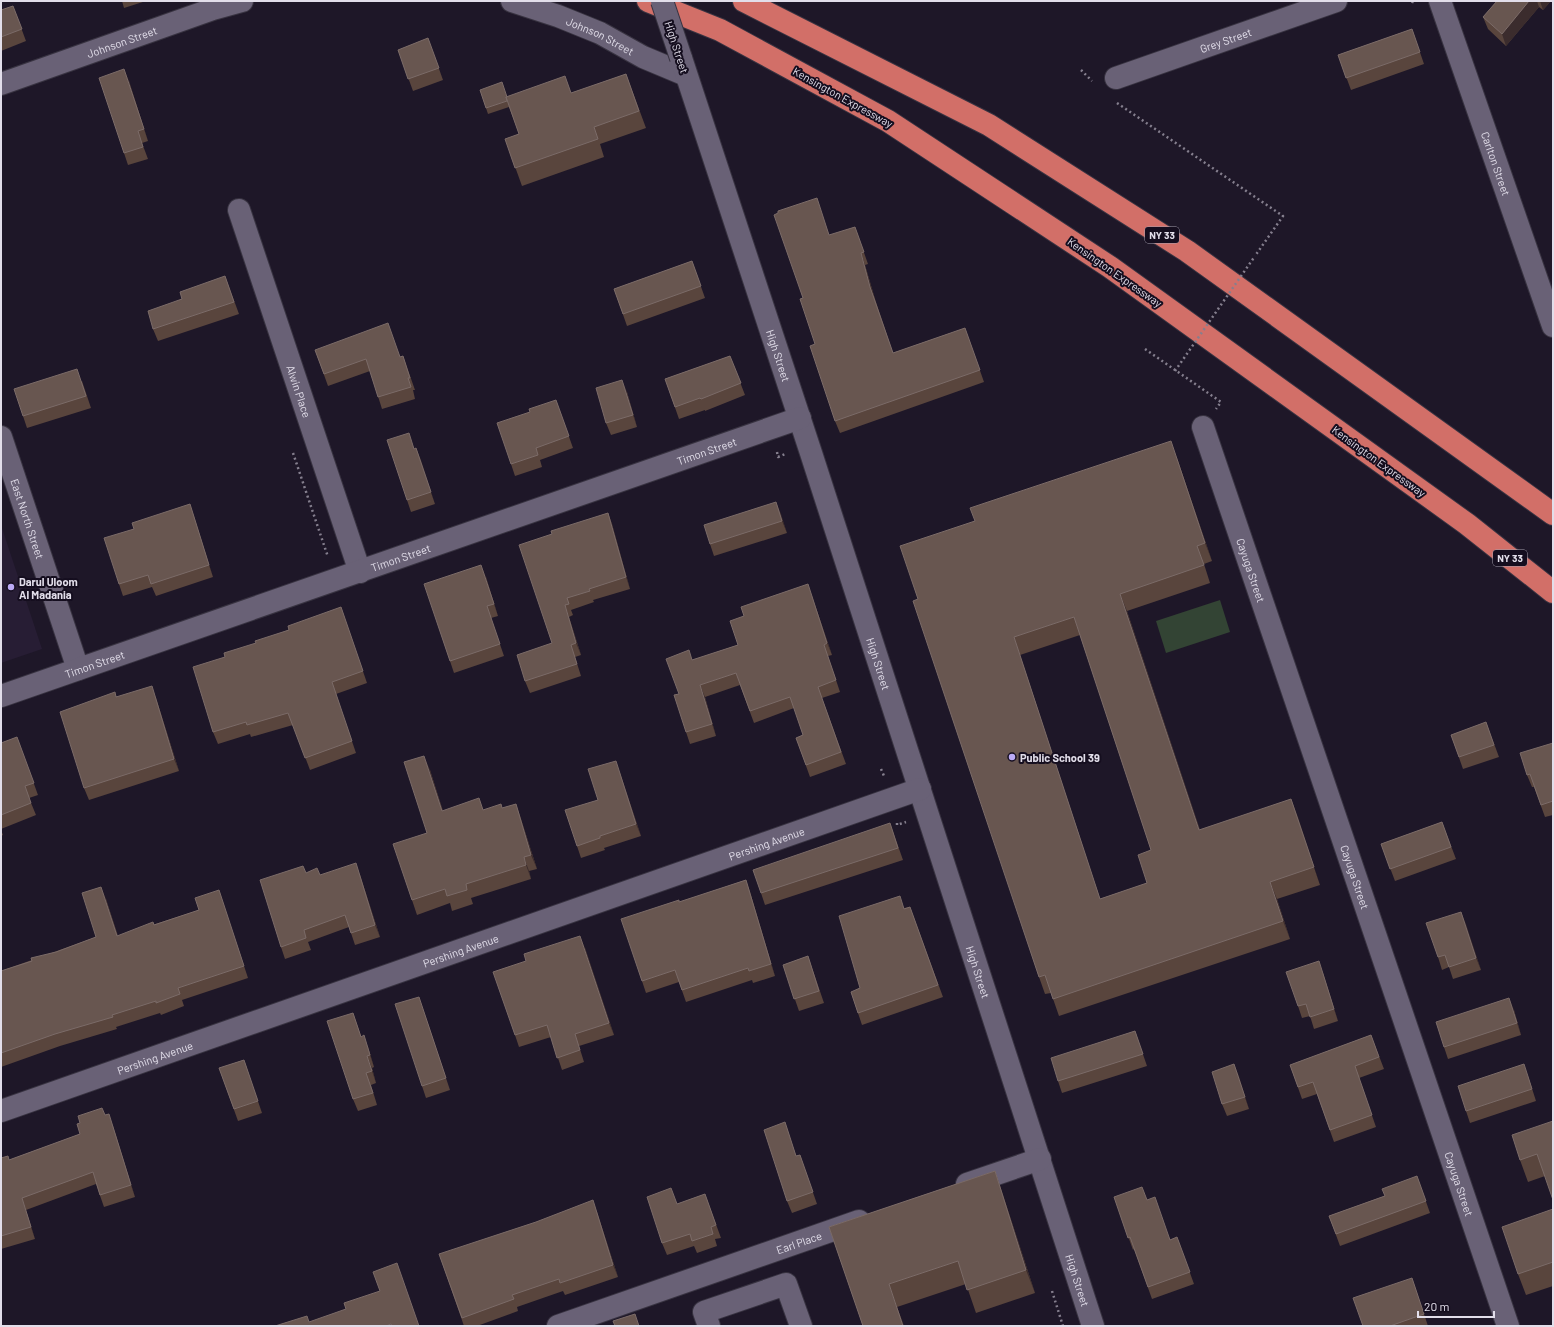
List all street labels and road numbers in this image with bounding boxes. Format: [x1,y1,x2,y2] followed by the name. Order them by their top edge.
[565,14,637,57] street label: Johnson Street
[662,19,692,75] street label: High Street
[85,23,159,60] street label: Johnson Street
[1198,25,1253,55] street label: Grey Street
[791,64,895,130] street label: Kensington Expressway
[1479,130,1514,197] street label: Carlton Street
[1145,227,1179,243] road number: NY 33
[1065,234,1165,310] street label: Kensington Expressway
[764,328,793,383] street label: High Street
[285,363,314,419] street label: Alwin Place
[1330,423,1428,499] street label: Kensington Expressway
[675,434,738,467] street label: Timon Street
[9,477,47,560] street label: East North Street
[1235,536,1268,604] street label: Cayuga Street
[369,541,432,573] street label: Timon Street
[1493,550,1527,566] road number: NY 33
[864,636,893,691] street label: High Street
[63,647,126,680] street label: Timon Street
[727,824,806,862] street label: Pershing Avenue
[1339,843,1373,911] street label: Cayuga Street
[421,931,500,969] street label: Pershing Avenue
[964,944,993,1000] street label: High Street
[115,1038,195,1076] street label: Pershing Avenue
[1443,1150,1477,1217] street label: Cayuga Street
[774,1228,823,1256] street label: Earl Place
[1064,1252,1093,1308] street label: High Street

